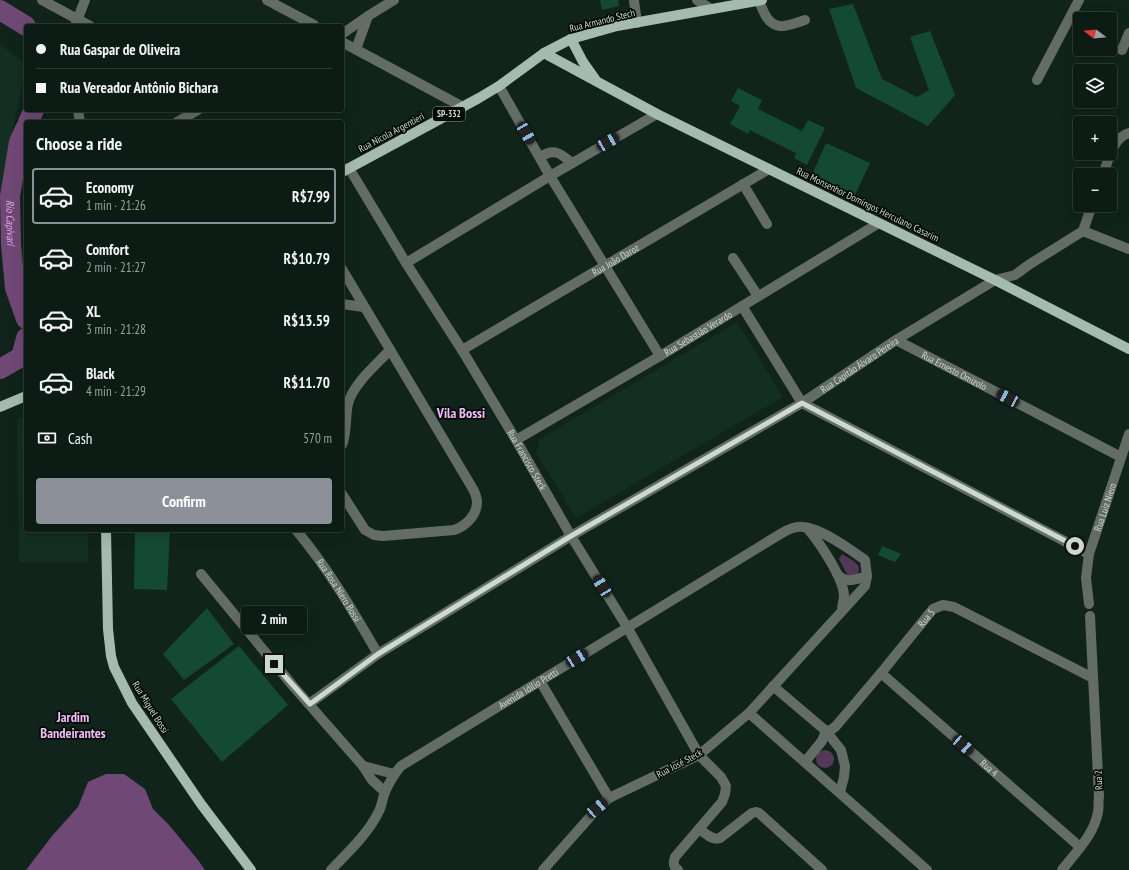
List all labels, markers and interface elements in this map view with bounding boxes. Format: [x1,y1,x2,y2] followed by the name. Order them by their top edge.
[568,6,636,35] street label: Rua Armando Stech
[1073,12,1117,56] north arrow
[1073,12,1117,212] map controls
[60,40,180,59] text: Rua Gaspar de Oliveira
[1073,64,1117,108] button: layers
[60,78,218,97] text: Rua Vereador Antônio Bichara
[433,107,465,121] road number: SP-332
[356,110,427,155] street label: Rua Nicola Argentieri
[1073,116,1117,160] button: +
[515,120,537,146] car
[595,131,621,153] car
[36,132,122,155] text: Choose a ride
[794,164,941,245] street label: Rua Monsenhor Domingos Herculano Casarim
[1073,168,1117,212] button: −
[38,178,74,214] icon: car
[86,178,134,197] text: Economy
[292,187,330,206] text: R$7.99
[86,197,146,214] text: 1 min · 21:26
[3,200,18,247] water label: Rio Capivari
[38,240,74,276] icon: car
[86,240,129,259] text: Comfort
[590,241,642,279] street label: Rua João Daroz
[283,249,330,268] text: R$10.79
[86,259,146,276] text: 2 min · 21:27
[38,302,74,338] icon: car
[86,302,100,321] text: XL
[662,308,734,359] street label: Rua Sebastião Verardo
[283,311,330,330] text: R$13.59
[86,321,146,338] text: 3 min · 21:28
[818,334,901,396] street label: Rua Capitão Álvaro Pereira
[919,349,989,393] street label: Rua Ernesto Omizolo
[38,364,74,400] icon: car
[86,364,115,383] text: Black
[283,373,330,392] text: R$11.70
[86,383,146,400] text: 4 min · 21:29
[995,387,1021,409] car
[436,404,485,422] district label: Vila Bossi
[36,427,58,449] icon: cash
[504,427,549,493] street label: Rua Francisco Steck
[68,429,92,448] text: Cash
[303,430,332,447] text: 570 m
[36,478,332,524] button: Confirm
[1091,481,1119,533] street label: Rua Luiz Niero
[1066,537,1084,555] route start
[313,556,364,624] street label: Rua Rosa Niero Bossi
[591,573,613,599] car
[241,606,307,634] callout: 2 min
[915,606,938,630] street label: Rua 5
[261,611,287,628] text: 2 min
[564,647,590,669] car
[265,655,283,673] route end
[496,665,561,712] street label: Avenida Idílio Pretti
[129,679,172,736] street label: Rua Miguel Bossi
[40,708,106,742] district label: Jardim Bandeirantes
[950,733,976,757] car
[654,746,704,781] street label: Rua José Steck
[977,757,1001,780] street label: Rua 4
[1091,770,1106,790] street label: Rua 2
[584,796,610,820] car

